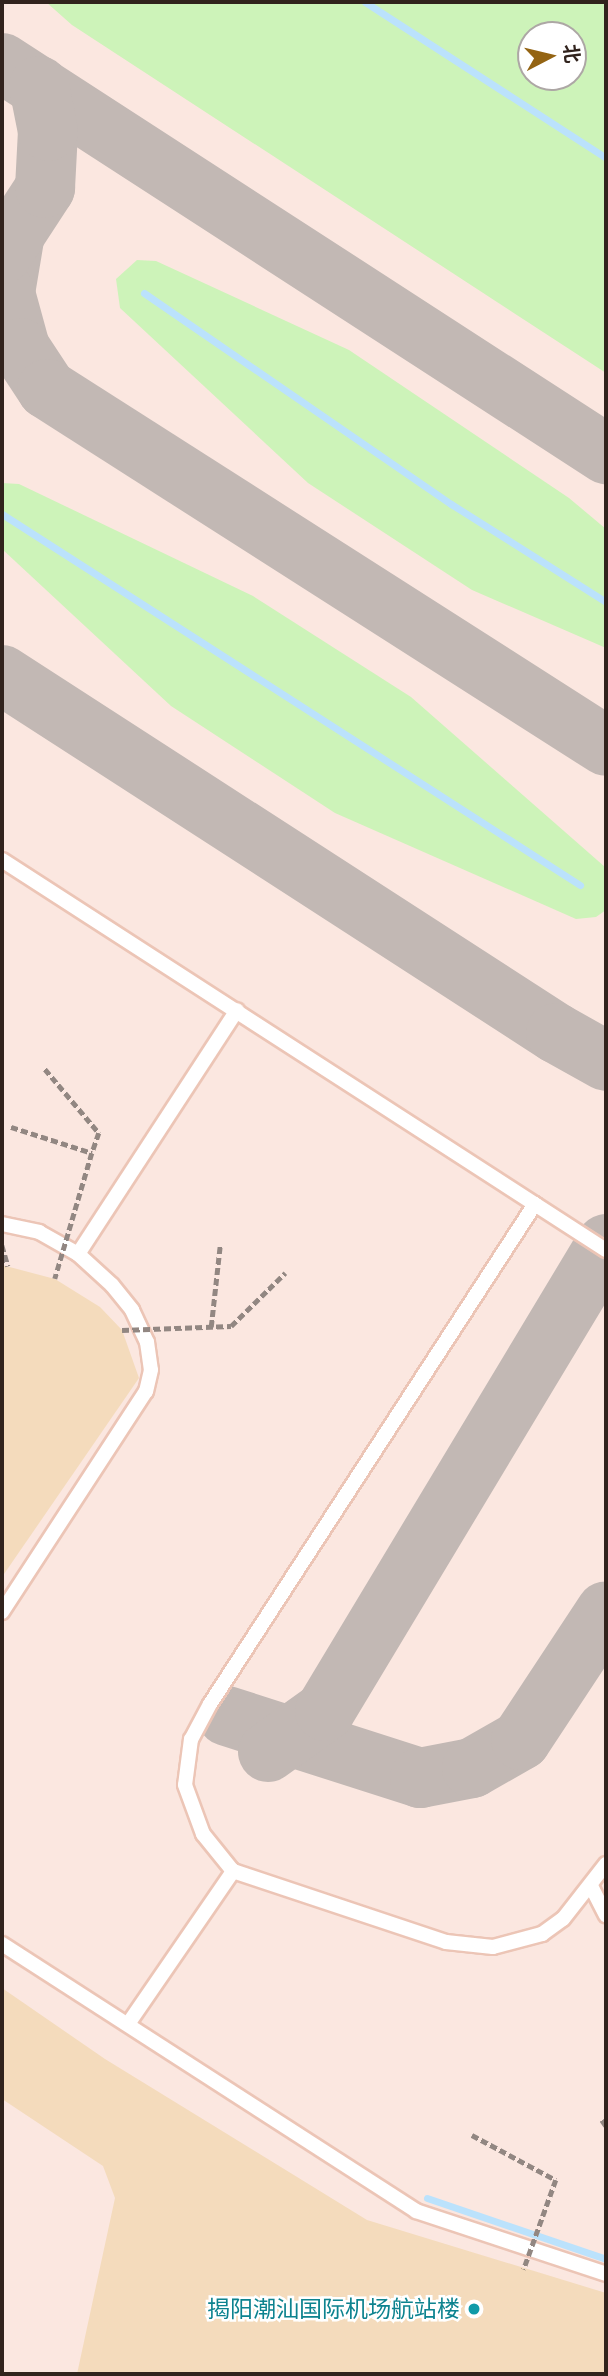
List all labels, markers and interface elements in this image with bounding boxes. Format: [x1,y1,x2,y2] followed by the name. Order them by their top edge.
[517,21,587,91] north arrow
[558,43,585,65] text: 北
[207,2295,460,2323] place label: 揭阳潮汕国际机场航站楼
[466,2301,482,2317] marker: 揭阳潮汕国际机场航站楼

